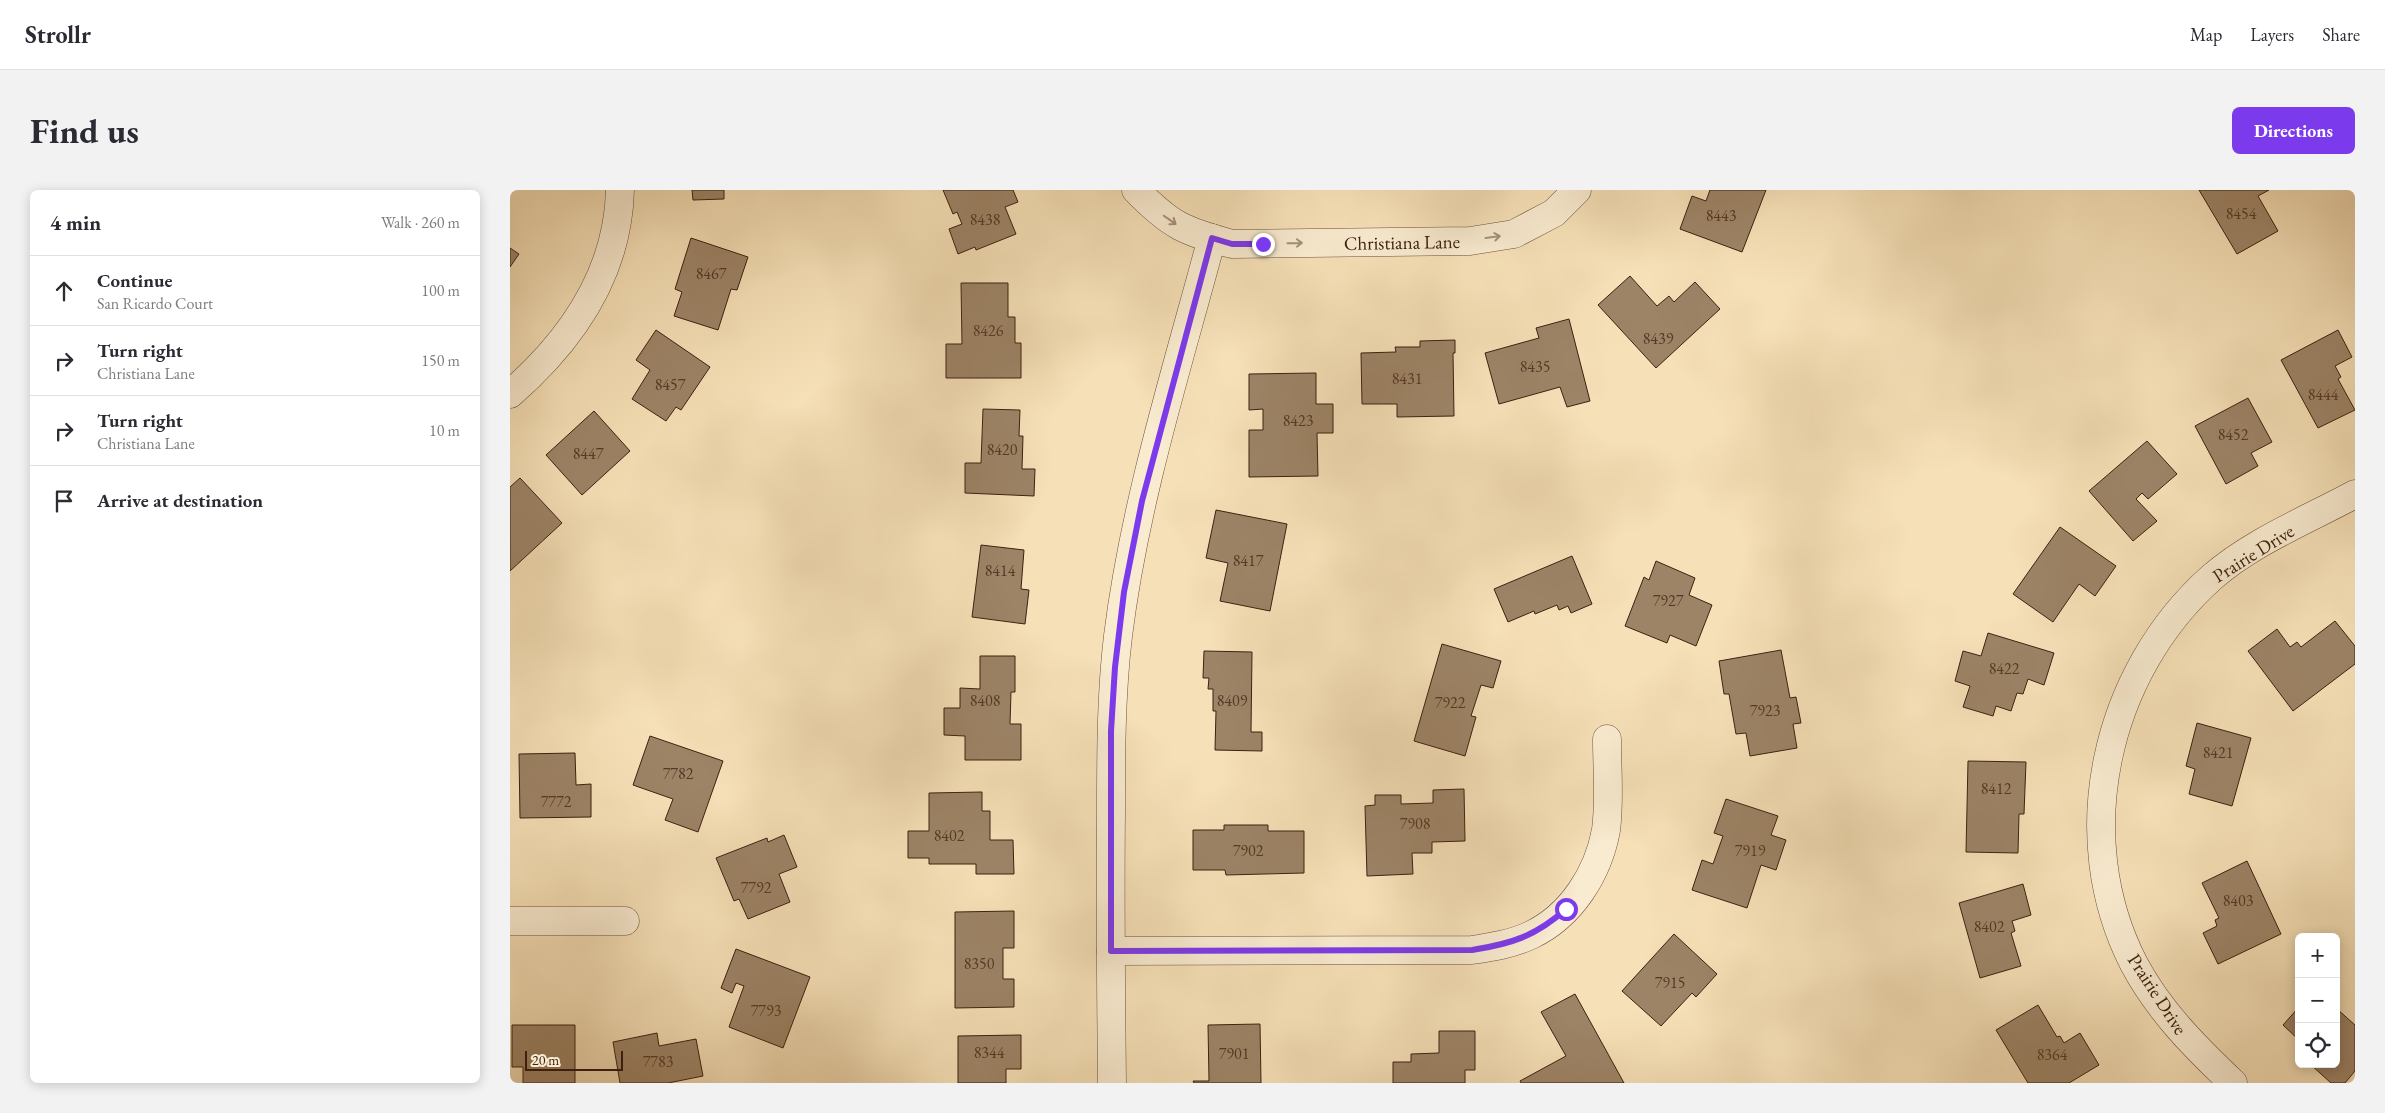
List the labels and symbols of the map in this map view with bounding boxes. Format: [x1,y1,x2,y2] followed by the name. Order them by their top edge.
[2226,203,2257,224] house number: 8454
[1706,205,1737,226] house number: 8443
[970,209,1001,230] house number: 8438
[1163,215,1177,225] one-way arrow
[1344,229,1460,256] street label: Christiana Lane
[1484,232,1500,242] one-way arrow
[1252,233,1275,256] route end
[1287,238,1303,248] one-way arrow
[696,263,727,284] house number: 8467
[973,320,1004,341] house number: 8426
[1643,328,1674,349] house number: 8439
[1520,356,1550,377] house number: 8435
[1392,368,1422,389] house number: 8431
[655,374,686,395] house number: 8457
[2308,384,2339,405] house number: 8444
[1283,410,1314,431] house number: 8423
[2218,424,2249,445] house number: 8452
[987,439,1018,460] house number: 8420
[573,443,604,464] house number: 8447
[2208,518,2299,588] street label: Prairie Drive
[1233,550,1264,571] house number: 8417
[985,560,1016,581] house number: 8414
[1653,590,1684,611] house number: 7927
[1989,658,2020,679] house number: 8422
[970,690,1001,711] house number: 8408
[1217,690,1248,711] house number: 8409
[1435,692,1466,713] house number: 7922
[1750,700,1781,721] house number: 7923
[2203,742,2233,763] house number: 8421
[663,763,694,784] house number: 7782
[1981,778,2012,799] house number: 8412
[541,791,572,812] house number: 7772
[1400,813,1431,834] house number: 7908
[934,825,965,846] house number: 8402
[1233,840,1264,861] house number: 7902
[1735,840,1766,861] house number: 7919
[741,877,772,898] house number: 7792
[2223,890,2254,911] house number: 8403
[1555,898,1578,921] route start
[1974,916,2005,937] house number: 8402
[2122,949,2193,1040] street label: Prairie Drive
[964,953,995,974] house number: 8350
[1655,972,1685,993] house number: 7915
[751,1000,782,1021] house number: 7793
[974,1042,1005,1063] house number: 8344
[1219,1043,1249,1064] house number: 7901
[2037,1044,2068,1065] house number: 8364
[525,1048,622,1071] scale bar
[643,1051,674,1072] house number: 7783

